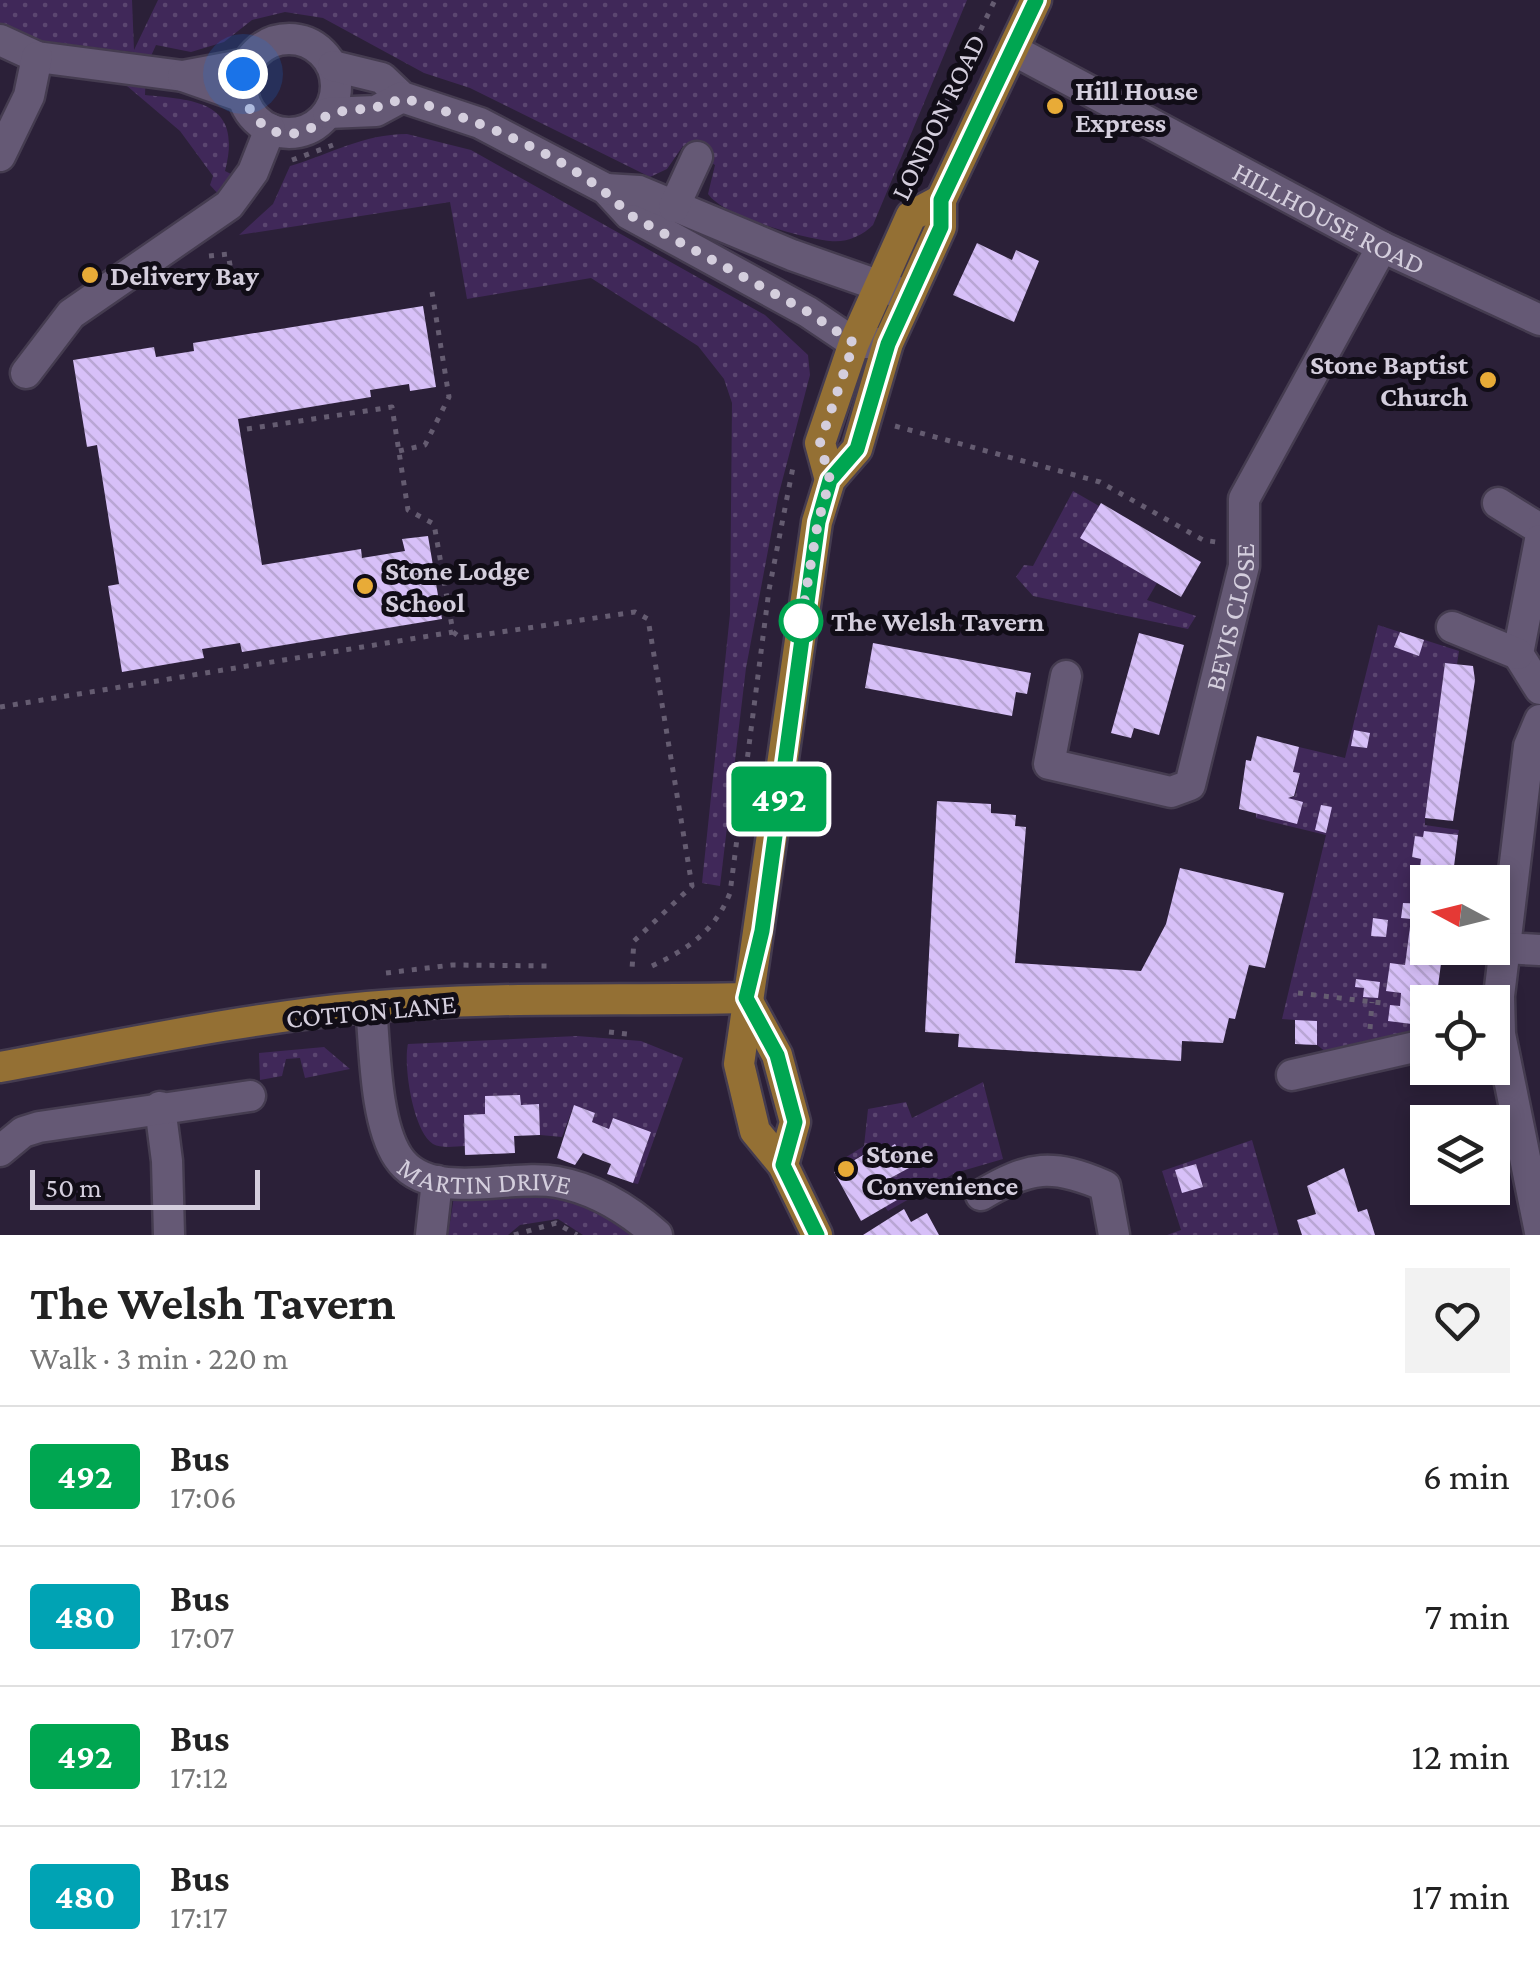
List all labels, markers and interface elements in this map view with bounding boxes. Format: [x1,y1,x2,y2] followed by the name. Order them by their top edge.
[884,29,992,205] street label: LONDON ROAD
[218,49,268,99] your location
[1075,75,1198,138] place label: Hill House Express
[1044,95,1066,117] marker: Hill House Express
[1228,155,1430,280] street label: HILLHOUSE ROAD
[110,260,259,291] place label: Delivery Bay
[79,264,101,286] marker: Delivery Bay
[1310,349,1469,412] place label: Stone Baptist Church
[1477,369,1499,391] marker: Stone Baptist Church
[1198,543,1260,694] street label: BEVIS CLOSE
[385,555,530,618] place label: Stone Lodge School
[354,575,376,597] marker: Stone Lodge School
[780,600,822,642] marker: The Welsh Tavern
[831,606,1044,637] place label: The Welsh Tavern
[722,766,836,832] line badge: 492
[751,780,807,819] text: 492
[1410,865,1510,965] north arrow
[1410,865,1510,1205] map controls
[1410,985,1510,1085] button: locate
[284,988,458,1034] street label: COTTON LANE
[1410,1105,1510,1205] button: layers
[866,1138,1018,1201] place label: Stone Convenience
[392,1151,574,1200] street label: MARTIN DRIVE
[835,1158,857,1180] marker: Stone Convenience
[30,1165,260,1210] scale bar
[45,1172,102,1203] text: 50 m
[1405,1268,1510,1373] button: heart
[30,1276,396,1329] text: The Welsh Tavern
[30,1340,288,1376] text: Walk · 3 min · 220 m
[170,1437,229,1479] text: Bus
[1423,1455,1510,1497] text: 6 min
[57,1457,113,1496] text: 492
[170,1479,237,1515] text: 17:06
[170,1577,229,1619] text: Bus
[1424,1595,1510,1637] text: 7 min
[55,1597,115,1636] text: 480
[170,1619,234,1655] text: 17:07
[170,1717,229,1759] text: Bus
[1411,1735,1510,1777] text: 12 min
[57,1737,113,1776] text: 492
[170,1759,228,1795] text: 17:12
[170,1857,229,1899] text: Bus
[1412,1875,1510,1917] text: 17 min
[55,1877,115,1916] text: 480
[170,1899,228,1935] text: 17:17

